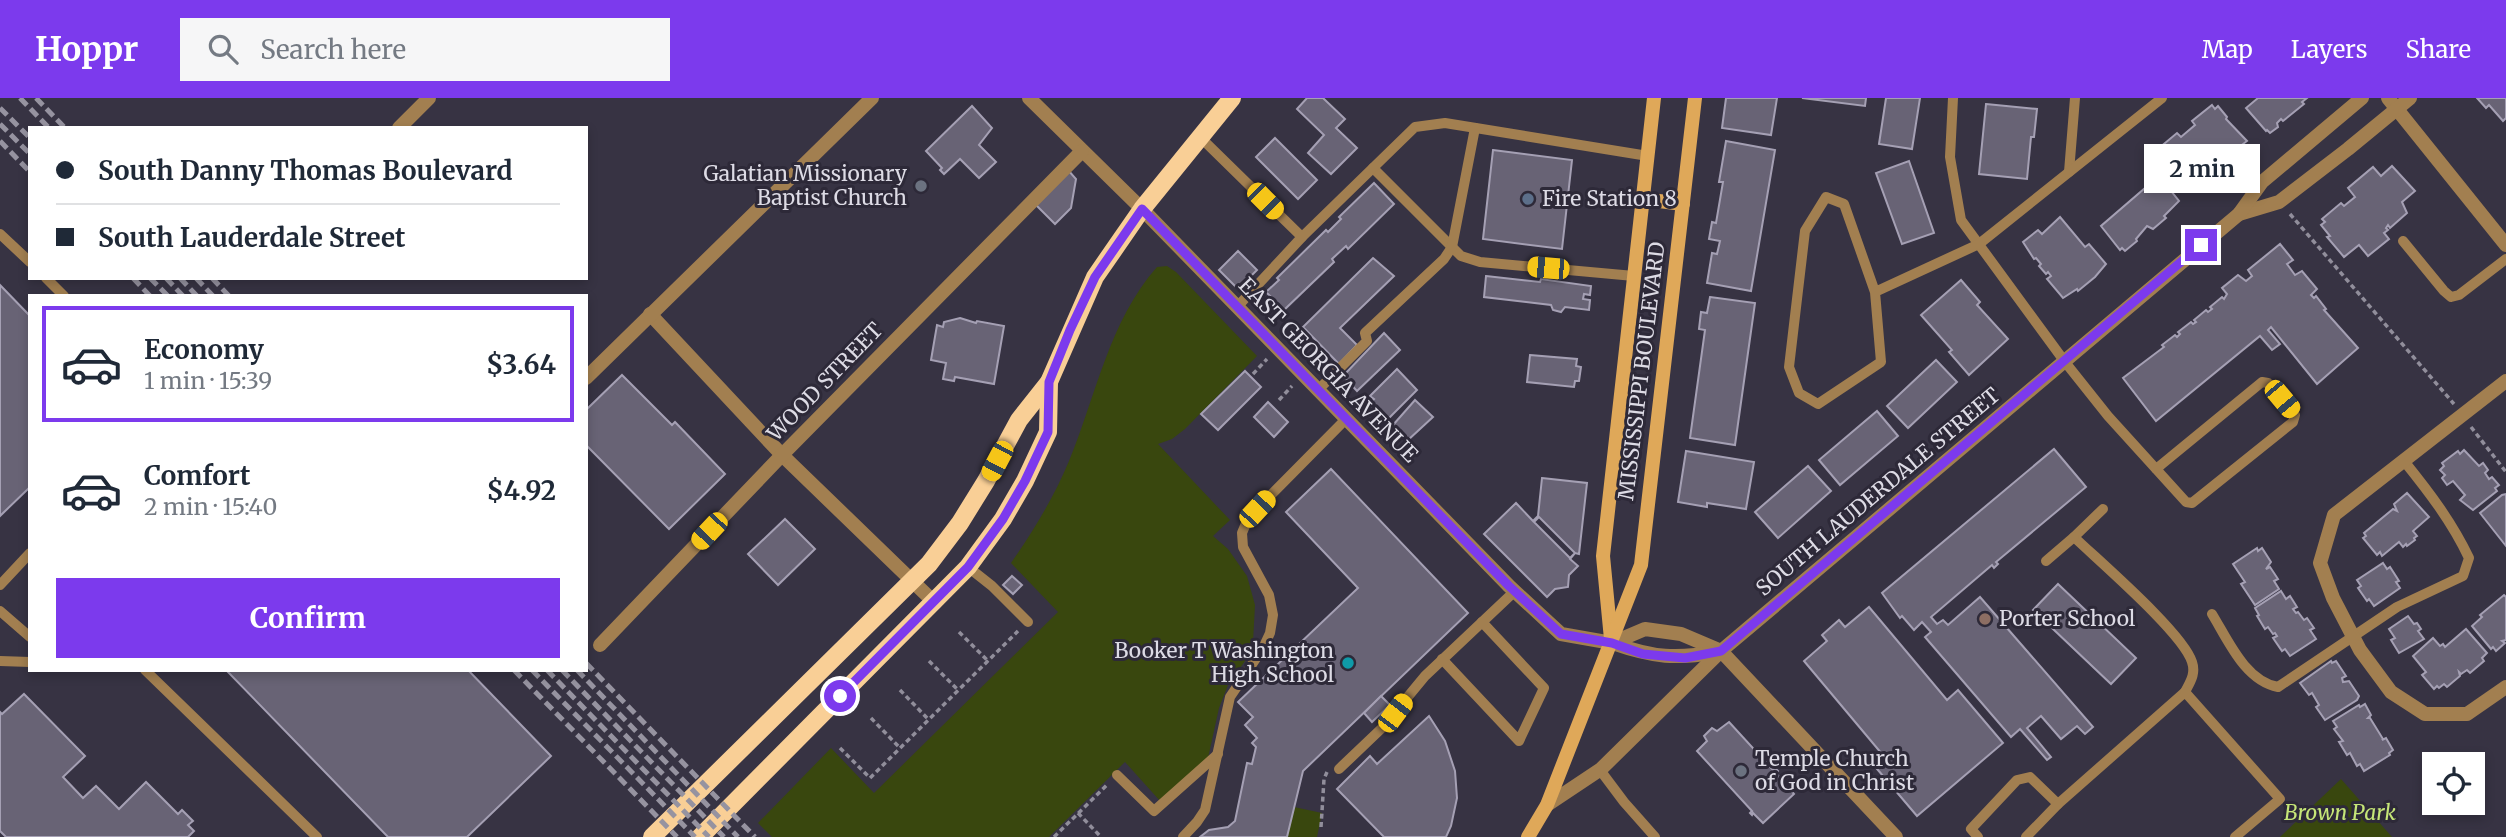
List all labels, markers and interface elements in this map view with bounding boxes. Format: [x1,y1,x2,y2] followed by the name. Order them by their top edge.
[180,18,670,81] search box
[35,29,138,70] text: Hoppr
[204,30,242,68] icon: search
[260,33,406,66] text: Search here
[2202,34,2253,65] text: Map
[2291,34,2367,65] text: Layers
[2405,34,2471,65] text: Share
[2143,144,2259,192] callout: 2 min
[98,154,513,187] text: South Danny Thomas Boulevard
[2169,154,2235,183] text: 2 min
[704,160,908,211] place label: Galatian Missionary Baptist Church
[913,178,929,194] marker: Galatian Missionary Baptist Church
[1243,179,1288,223] car
[1542,185,1677,212] place label: Fire Station 8
[1520,191,1536,207] marker: Fire Station 8
[98,221,405,254] text: South Lauderdale Street
[2185,229,2217,261] route end
[1612,240,1671,502] street label: MISSISSIPPI BOULEVARD
[1527,256,1570,280] car
[1233,272,1424,468] street label: EAST GEORGIA AVENUE
[760,316,888,447] street label: WOOD STREET
[60,333,123,396] icon: car
[144,333,264,366] text: Economy
[486,348,556,381] text: $3.64
[144,366,272,395] text: 1 min · 15:39
[2261,376,2304,422] car
[1750,381,2006,602] street label: SOUTH LAUDERDALE STREET
[978,438,1017,484] car
[60,459,123,522] icon: car
[144,459,250,492] text: Comfort
[486,474,556,507] text: $4.92
[1235,486,1280,532] car
[144,492,277,521] text: 2 min · 15:40
[687,508,732,554] car
[56,578,560,658] button: Confirm
[1999,605,2136,632] place label: Porter School
[1977,611,1993,627] marker: Porter School
[1114,637,1334,688] place label: Booker T Washington High School
[1340,655,1356,671] marker: Booker T Washington High School
[824,680,856,712] route start
[1374,690,1417,736] car
[1755,745,1914,796] place label: Temple Church of God in Christ
[2422,752,2485,815] map controls
[2422,752,2485,815] button: locate
[1733,763,1749,779] marker: Temple Church of God in Christ
[2284,799,2396,826] park label: Brown Park

